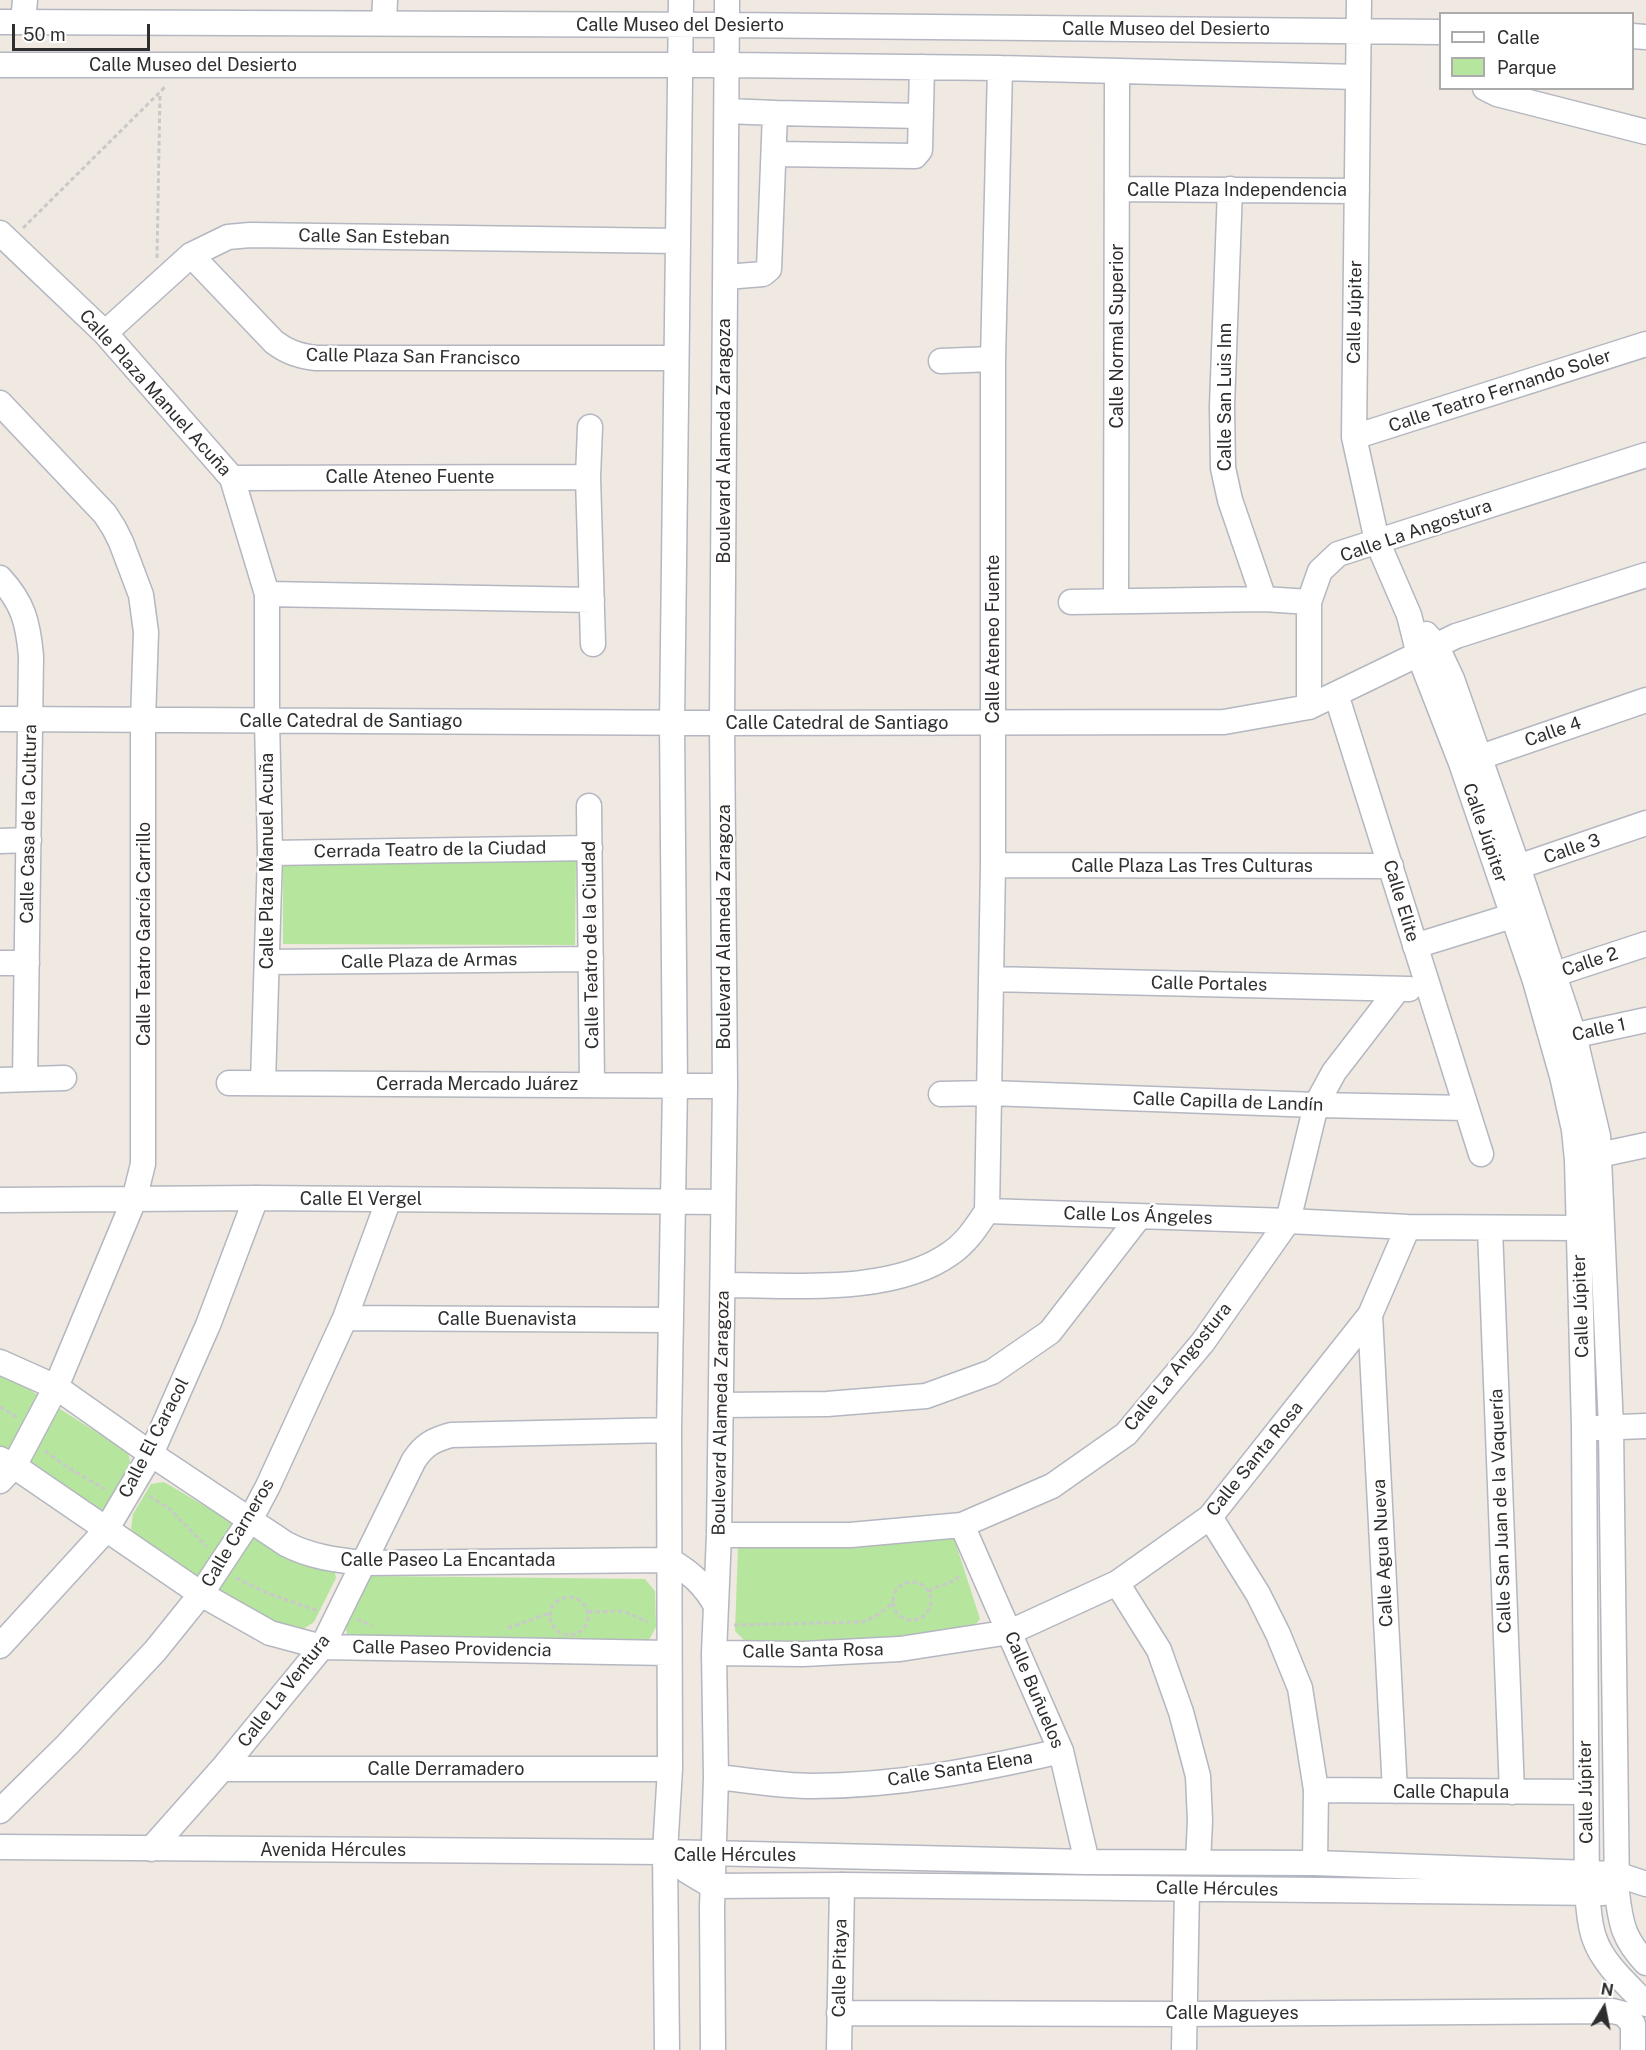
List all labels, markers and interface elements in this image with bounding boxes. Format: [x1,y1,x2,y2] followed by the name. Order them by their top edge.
[15,12,153,50] scale bar
[1439,12,1634,90] legend
[576,14,784,36] street label: Calle Museo del Desierto
[1062,18,1270,40] street label: Calle Museo del Desierto
[23,24,66,45] text: 50 m
[1497,27,1540,48] text: Calle
[89,54,297,76] street label: Calle Museo del Desierto
[1497,57,1557,78] text: Parque
[1127,179,1347,201] street label: Calle Plaza Independencia
[298,225,450,249] street label: Calle San Esteban
[1106,243,1128,429] street label: Calle Normal Superior
[1343,260,1367,364] street label: Calle Júpiter
[74,305,236,481] street label: Calle Plaza Manuel Acuña
[713,318,735,564] street label: Boulevard Alameda Zaragoza
[1214,323,1236,471] street label: Calle San Luis Inn
[306,344,520,370] street label: Calle Plaza San Francisco
[1386,345,1614,437] street label: Calle Teatro Fernando Soler
[326,466,494,488] street label: Calle Ateneo Fuente
[1337,495,1495,567] street label: Calle La Angostura
[982,555,1004,723] street label: Calle Ateneo Fuente
[240,710,462,732] street label: Calle Catedral de Santiago
[726,712,948,734] street label: Calle Catedral de Santiago
[1522,712,1584,752] street label: Calle 4
[16,724,42,924] street label: Calle Casa de la Cultura
[256,753,278,969] street label: Calle Plaza Manuel Acuña
[1458,780,1512,886] street label: Calle Júpiter
[713,804,735,1050] street label: Boulevard Alameda Zaragoza
[133,822,155,1046] street label: Calle Teatro García Carrillo
[1541,829,1603,869] street label: Calle 3
[314,837,546,863] street label: Cerrada Teatro de la Ciudad
[578,841,604,1049] street label: Calle Teatro de la Ciudad
[1071,855,1313,877] street label: Calle Plaza Las Tres Culturas
[1378,857,1424,945] street label: Calle Elite
[1559,943,1621,981] street label: Calle 2
[341,949,517,973] street label: Calle Plaza de Armas
[1151,972,1267,996] street label: Calle Portales
[1570,1014,1628,1046] street label: Calle 1
[376,1073,578,1095] street label: Cerrada Mercado Juárez
[1132,1088,1324,1116] street label: Calle Capilla de Landín
[300,1188,422,1210] street label: Calle El Vergel
[1063,1203,1213,1229] street label: Calle Los Ángeles
[1568,1254,1594,1358] street label: Calle Júpiter
[708,1290,734,1536] street label: Boulevard Alameda Zaragoza
[1120,1299,1236,1435] street label: Calle La Angostura
[437,1308,577,1330] street label: Calle Buenavista
[114,1374,194,1502] street label: Calle El Caracol
[1486,1388,1516,1634] street label: Calle San Juan de la Vaquería
[1202,1397,1308,1521] street label: Calle Santa Rosa
[197,1475,279,1591] street label: Calle Carneros
[1368,1479,1398,1627] street label: Calle Agua Nueva
[341,1549,555,1571] street label: Calle Paseo La Encantada
[1000,1628,1068,1752] street label: Calle Buñuelos
[233,1630,335,1752] street label: Calle La Ventura
[352,1636,552,1662] street label: Calle Paseo Providencia
[742,1639,884,1663] street label: Calle Santa Rosa
[1574,1740,1598,1844] street label: Calle Júpiter
[886,1747,1034,1791] street label: Calle Santa Elena
[368,1758,524,1780] street label: Calle Derramadero
[1393,1781,1509,1803] street label: Calle Chapula
[260,1839,406,1861] street label: Avenida Hércules
[674,1844,796,1866] street label: Calle Hércules
[1156,1877,1278,1901] street label: Calle Hércules
[828,1918,852,2018] street label: Calle Pitaya
[1574,1978,1634,2038] north arrow
[1599,1979,1615,2000] text: N
[1166,2002,1298,2024] street label: Calle Magueyes

